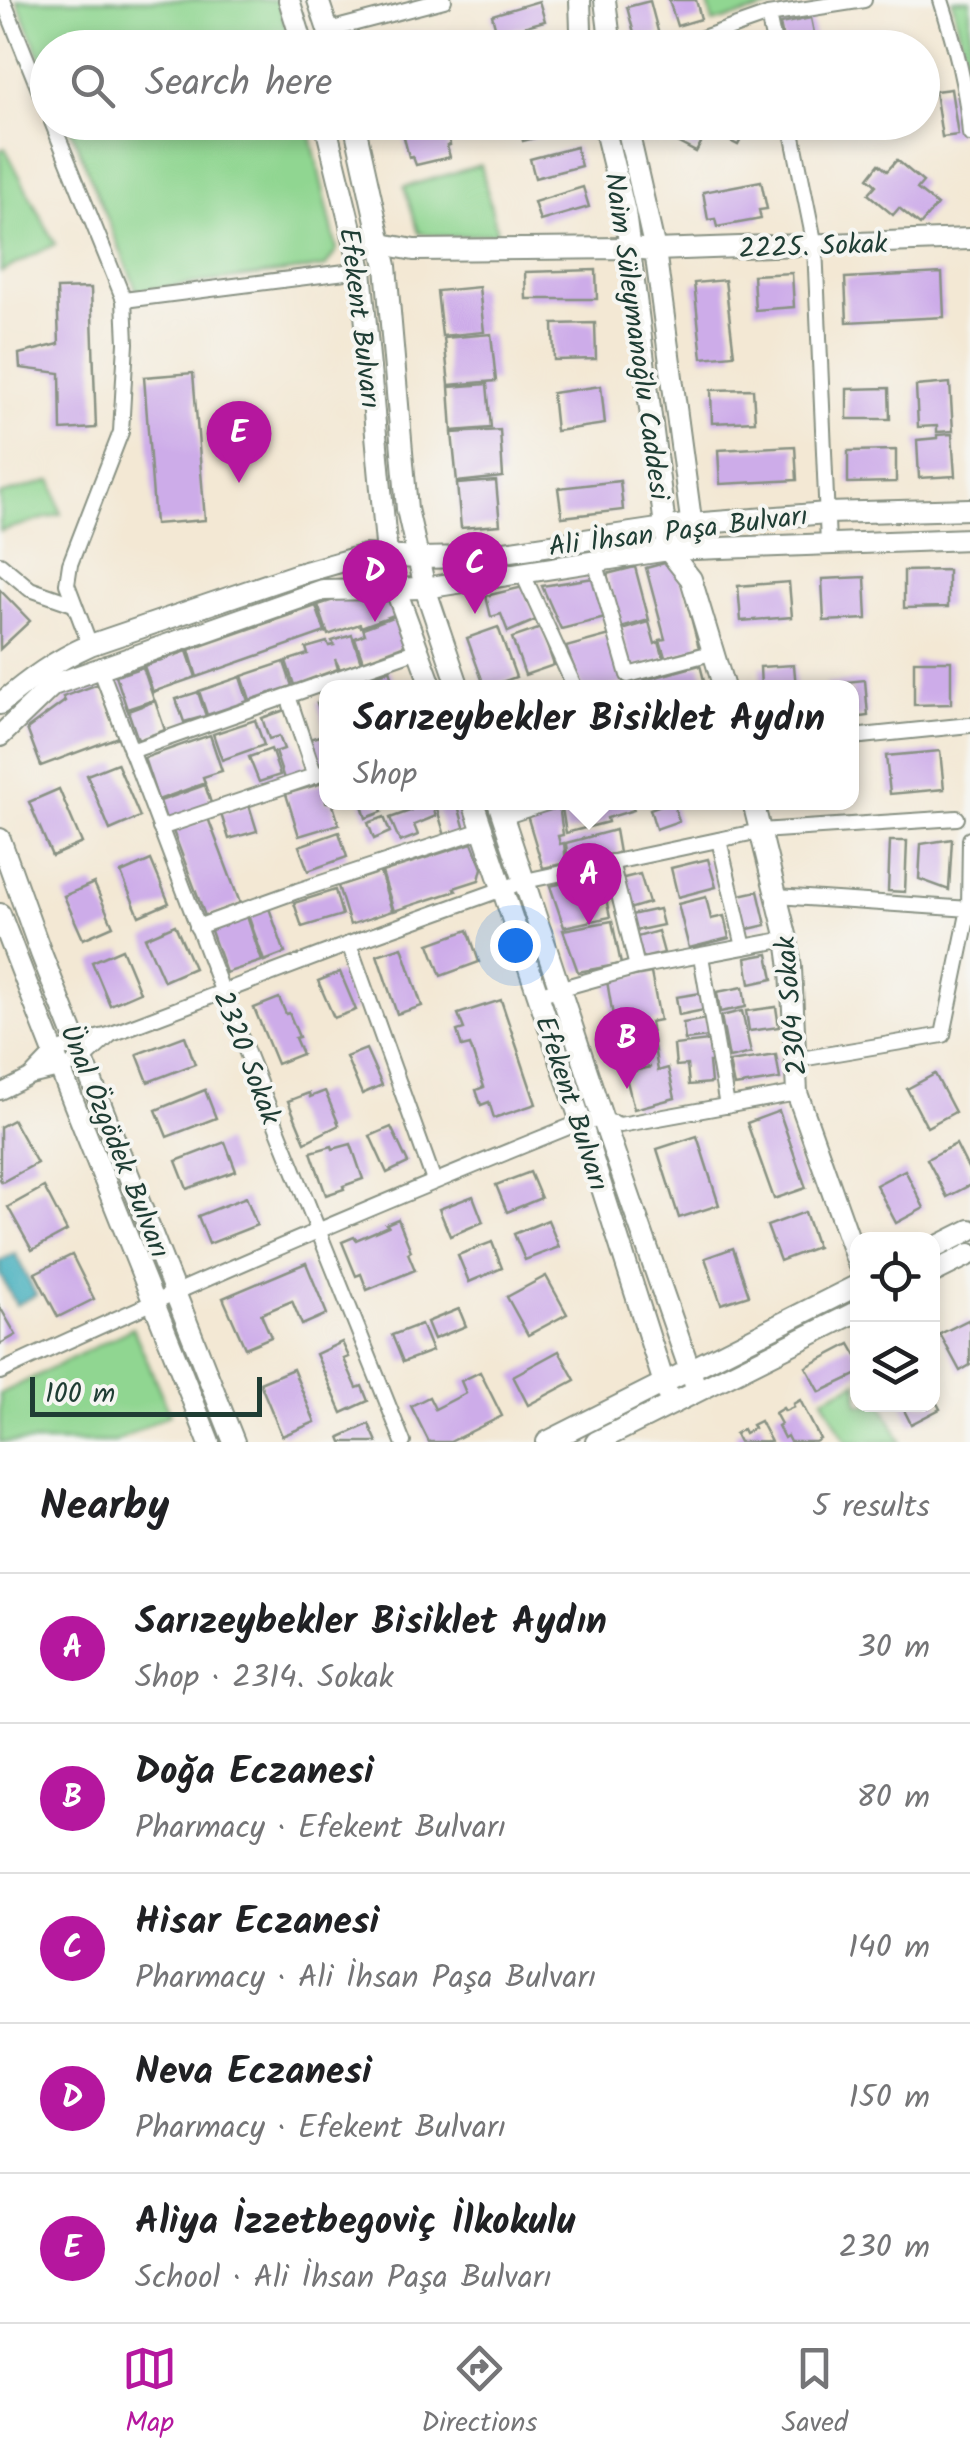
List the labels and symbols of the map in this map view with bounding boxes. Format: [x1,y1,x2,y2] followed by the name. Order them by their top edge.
[590,170,681,504] street label: Naim Süleymanoğlu Caddesi
[738,222,889,273] street label: 2225. Sokak
[325,225,392,411] street label: Efekent Bulvarı
[206,400,272,483] pin: E
[546,494,811,571] street label: Ali İhsan Paşa Bulvarı
[442,532,508,614] pin: C
[342,540,408,622] pin: D
[556,842,622,925] pin: A
[490,920,541,971] your location
[764,933,821,1077] street label: 2304 Sokak
[199,984,292,1132] street label: 2320 Sokak
[594,1006,660,1089] pin: B
[521,1010,620,1197] street label: Efekent Bulvarı
[46,1018,181,1266] street label: Ünal Özgödek Bulvarı
[30,1372,262,1416] scale bar

